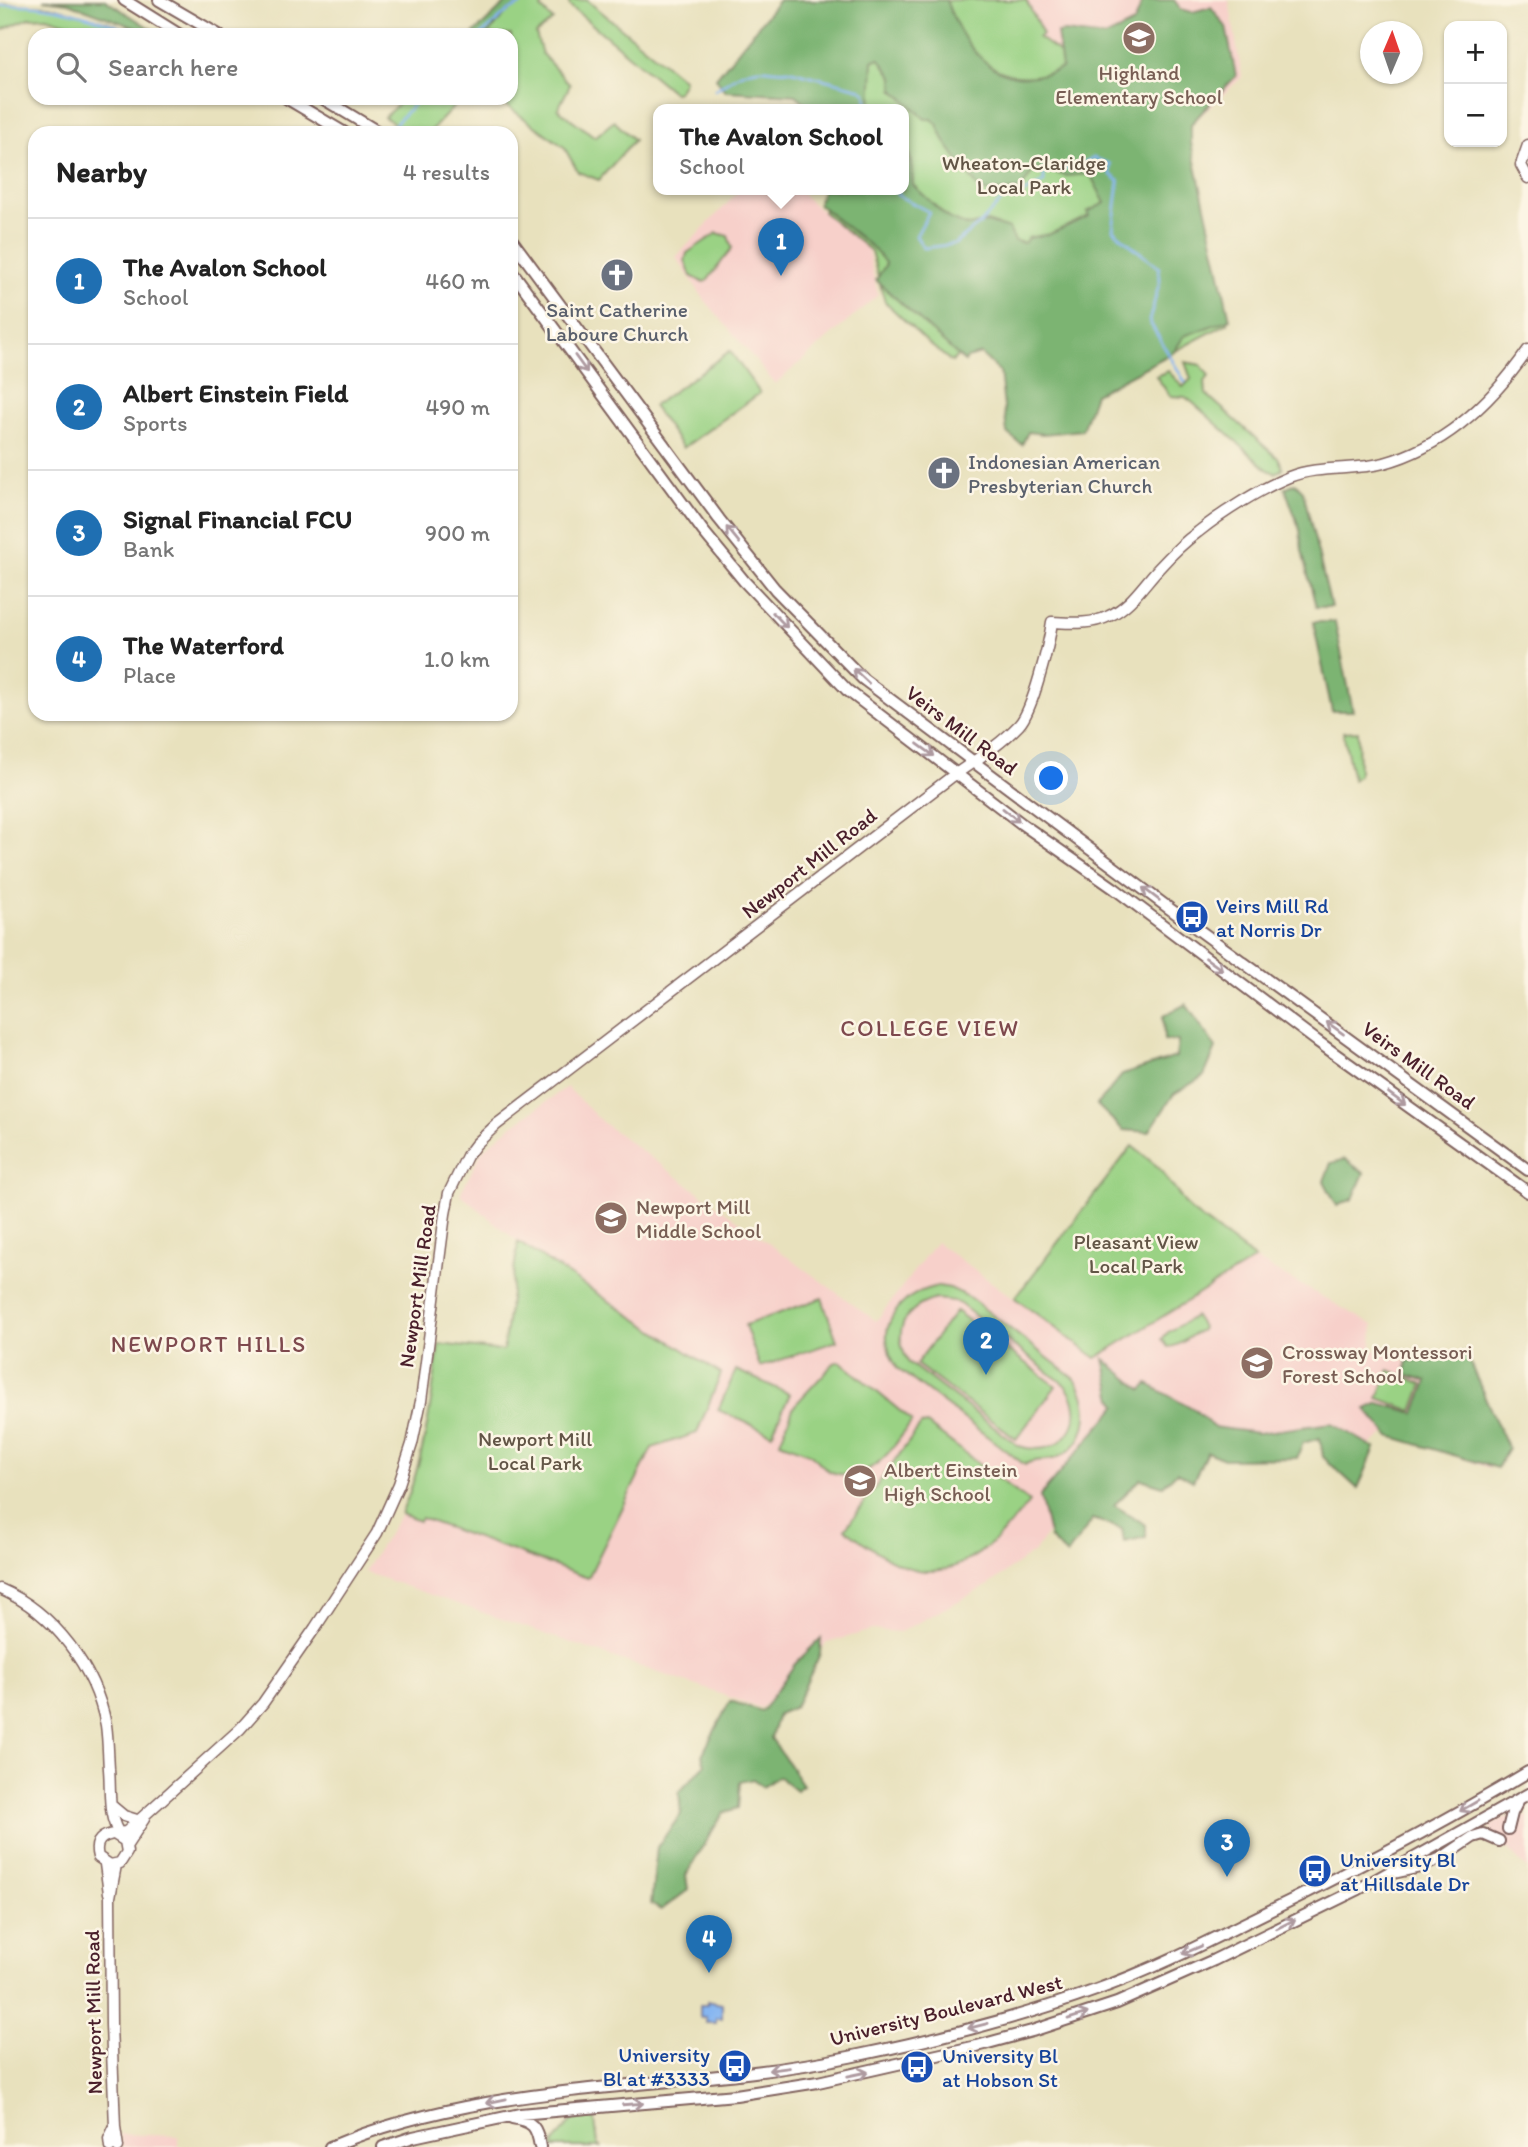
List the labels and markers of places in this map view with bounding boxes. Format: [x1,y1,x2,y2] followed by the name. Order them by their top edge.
[1120,19,1158,57] school or university icon: Highland Elementary School
[1055,60,1223,109] place label: Highland Elementary School
[758,218,804,276] pin: 1
[598,256,636,294] church icon: Saint Catherine Laboure Church
[546,297,688,346] place label: Saint Catherine Laboure Church
[968,449,1160,498] place label: Indonesian American Presbyterian Church
[925,454,963,492] church icon: Indonesian American Presbyterian Church
[1216,893,1328,942] place label: Veirs Mill Rd at Norris Dr
[1173,898,1211,936] bus stop icon: Veirs Mill Rd at Norris Dr
[636,1194,761,1243] place label: Newport Mill Middle School
[592,1199,630,1237] school or university icon: Newport Mill Middle School
[963,1317,1009,1375] pin: 2
[1282,1339,1473,1388] place label: Crossway Montessori Forest School
[1238,1344,1276,1382] school or university icon: Crossway Montessori Forest School
[884,1457,1017,1506] place label: Albert Einstein High School
[841,1462,879,1500] school or university icon: Albert Einstein High School
[1204,1819,1250,1877] pin: 3
[1340,1847,1470,1896] place label: University Bl at Hillsdale Dr
[1296,1852,1334,1890] bus stop icon: University Bl at Hillsdale Dr
[686,1915,732,1973] pin: 4
[603,2042,710,2091] place label: University Bl at #3333
[942,2043,1058,2092] place label: University Bl at Hobson St
[716,2047,754,2085] bus stop icon: University Bl at #3333
[898,2048,936,2086] bus stop icon: University Bl at Hobson St

